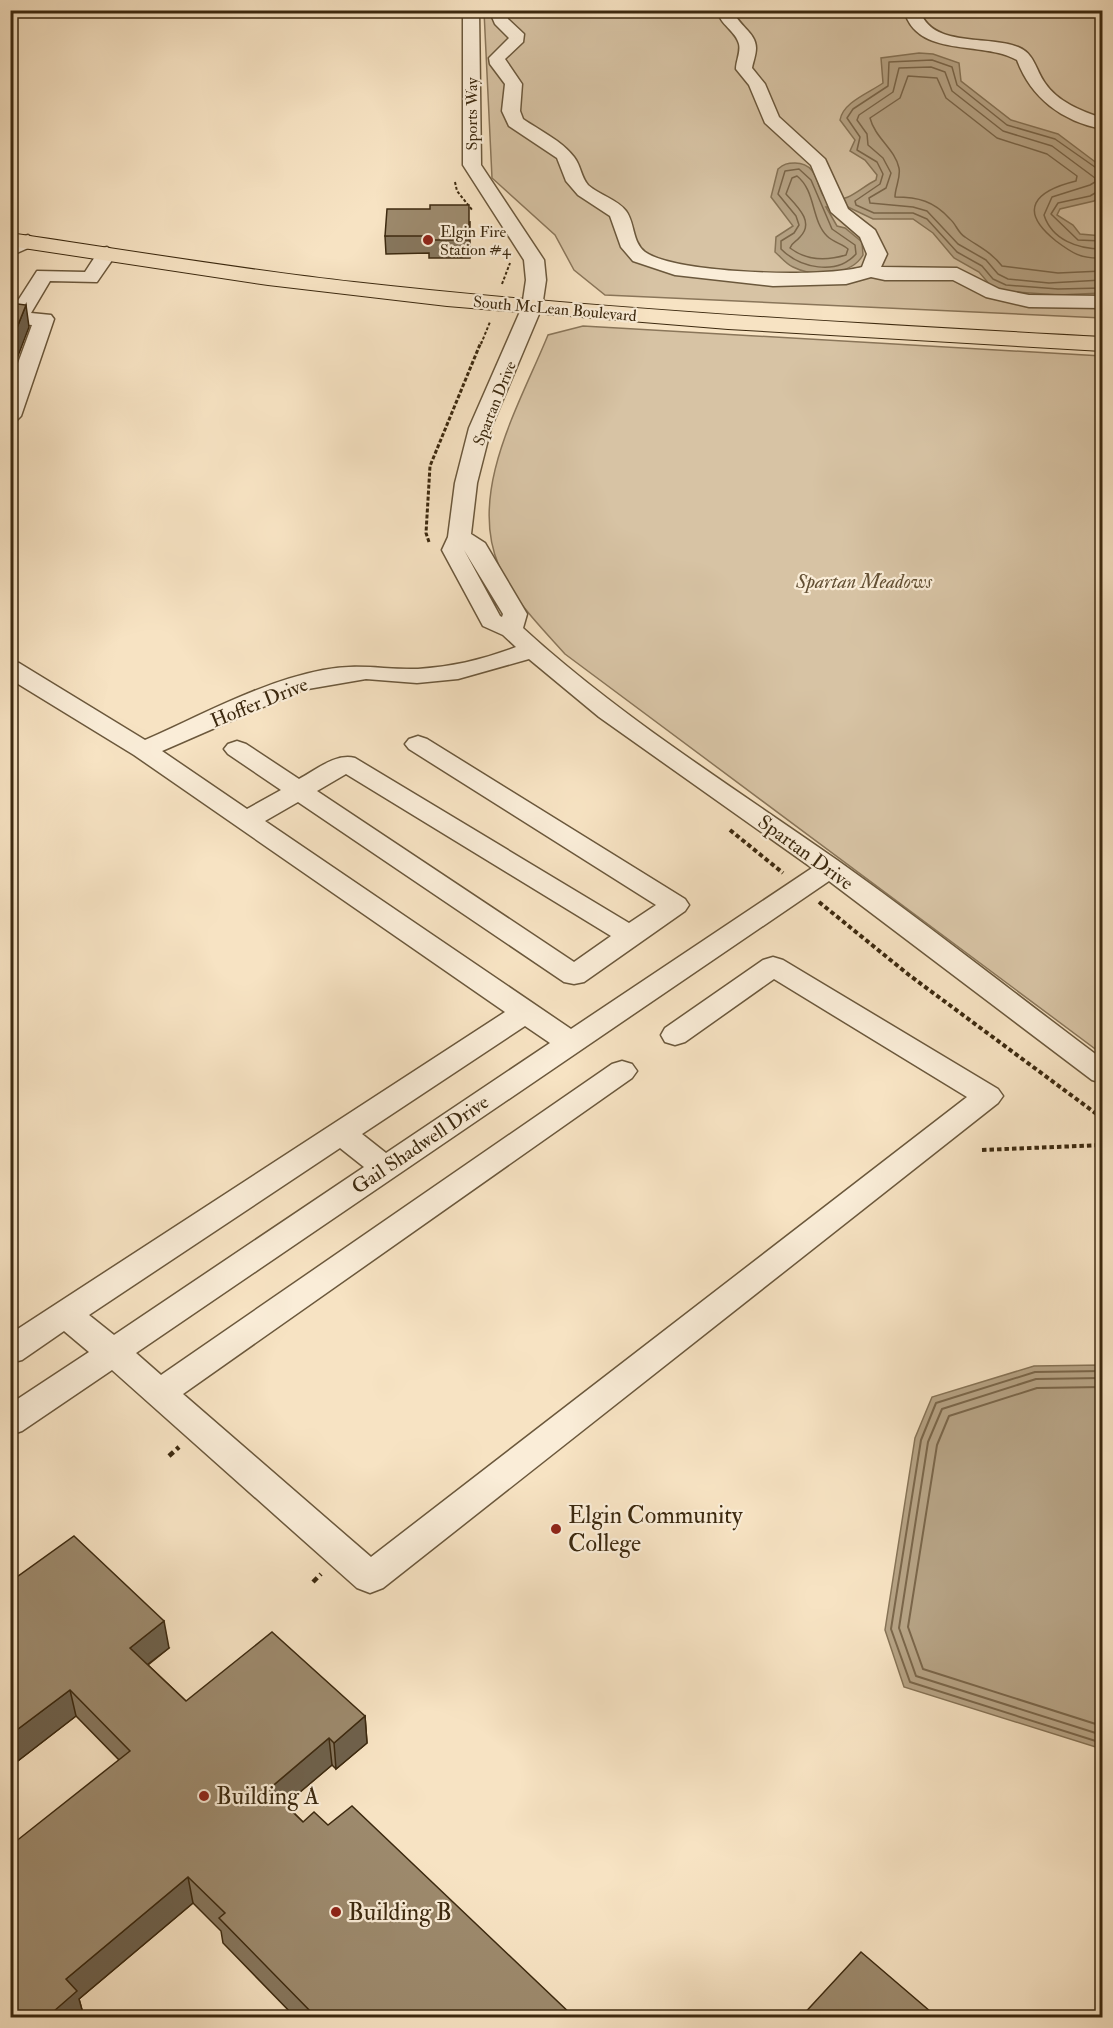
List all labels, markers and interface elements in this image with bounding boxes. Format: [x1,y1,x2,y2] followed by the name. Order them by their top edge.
[462,77,483,151] street label: Sports Way
[440,222,512,260] place label: Elgin Fire Station #4
[421,233,435,247] marker: Elgin Fire Station #4
[472,292,638,326] street label: South McLean Boulevard
[469,358,522,449] street label: Spartan Drive
[795,569,933,594] park label: Spartan Meadows
[207,672,312,733] street label: Hoffer Drive
[752,809,858,896] street label: Spartan Drive
[347,1089,494,1200] street label: Gail Shadwell Drive
[568,1500,743,1559] place label: Elgin Community College
[549,1522,563,1536] marker: Elgin Community College
[216,1781,319,1812] place label: Building A
[197,1789,211,1803] marker: Building A
[348,1897,452,1928] place label: Building B
[329,1905,343,1919] marker: Building B

